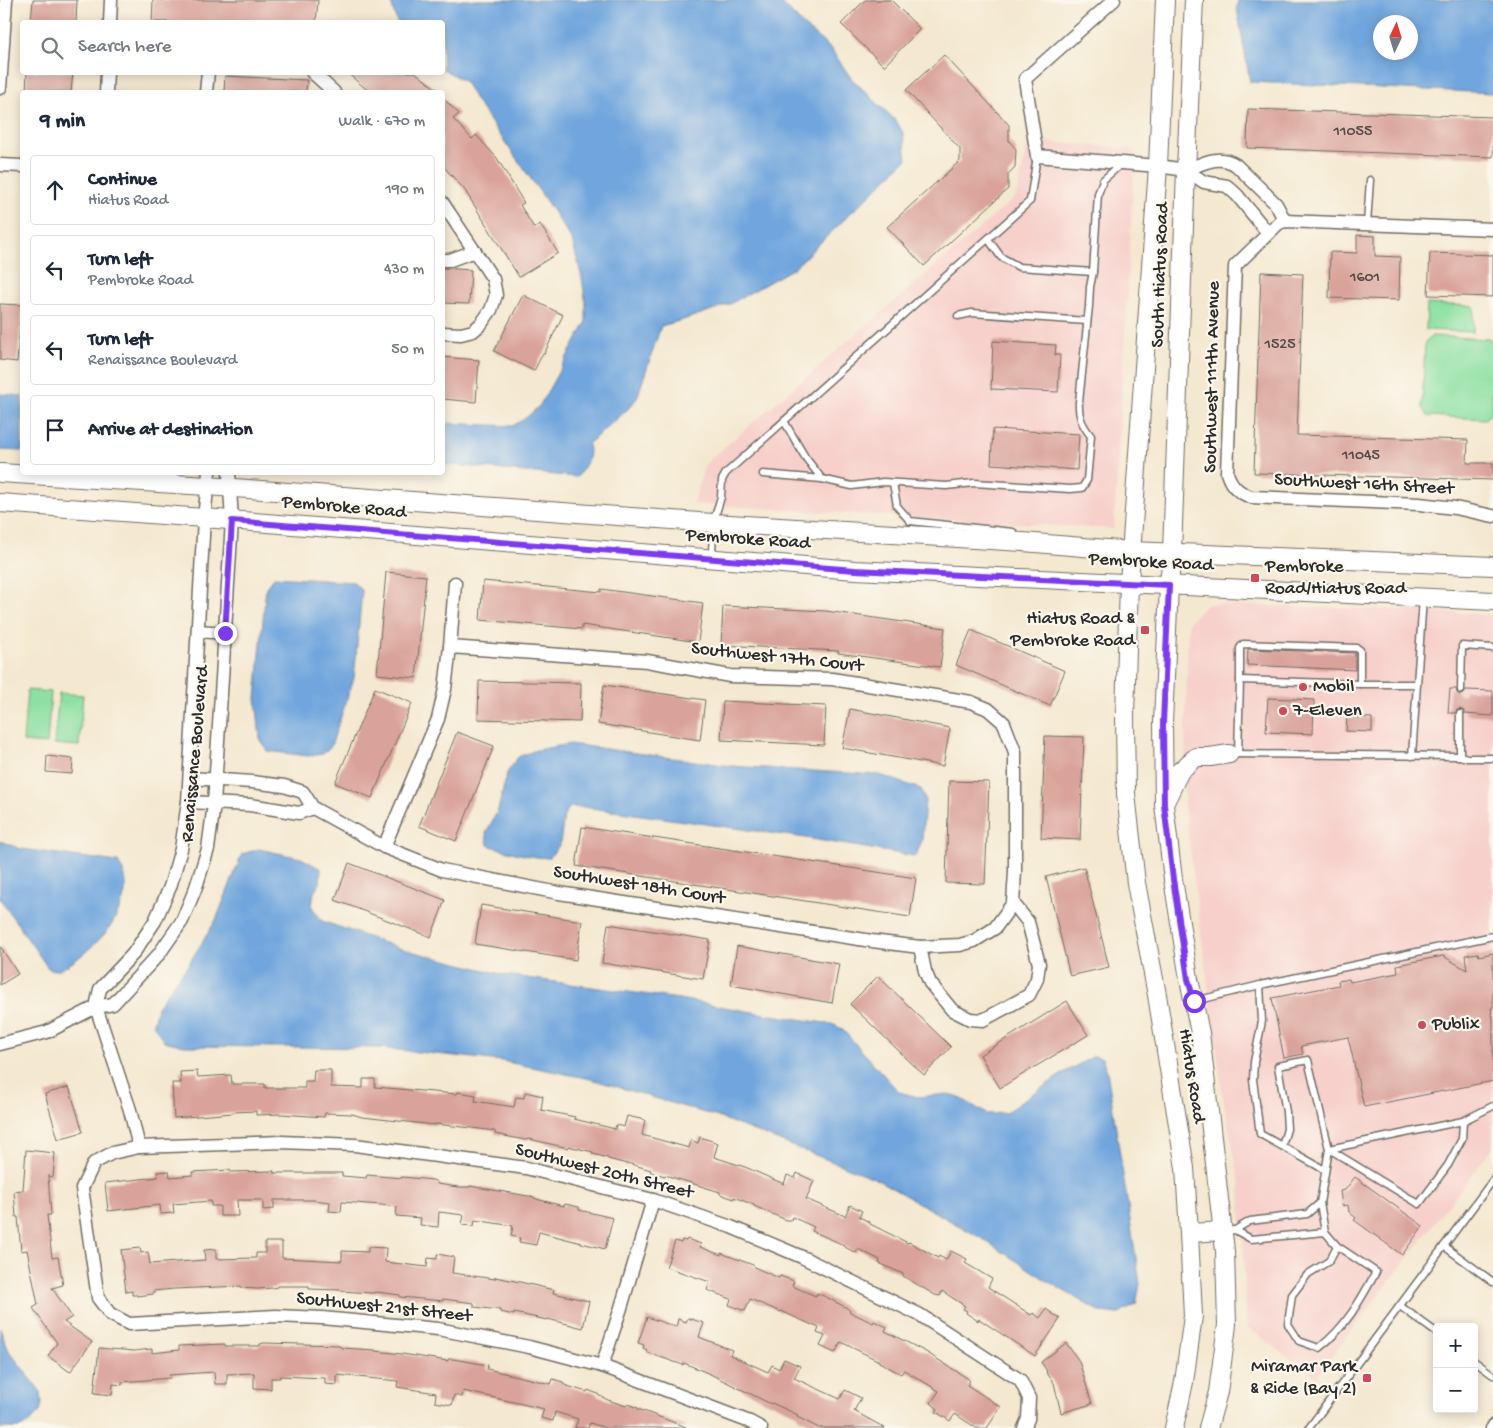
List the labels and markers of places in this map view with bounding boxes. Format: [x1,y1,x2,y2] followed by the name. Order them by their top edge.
[1264,556,1408,601] place label: Pembroke Road/Hiatus Road
[1249,572,1261,584] marker: Pembroke Road/Hiatus Road
[1009,608,1137,653] place label: Hiatus Road & Pembroke Road
[1139,624,1151,636] marker: Hiatus Road & Pembroke Road
[1313,676,1354,699] place label: Mobil
[1297,681,1309,693] marker: Mobil
[1292,700,1362,723] place label: 7-Eleven
[1277,705,1289,717] marker: 7-Eleven
[1431,1014,1480,1037] place label: Publix
[1416,1019,1428,1031] marker: Publix
[1250,1356,1359,1401] place label: Miramar Park & Ride (Bay 2)
[1361,1372,1373,1384] marker: Miramar Park & Ride (Bay 2)

